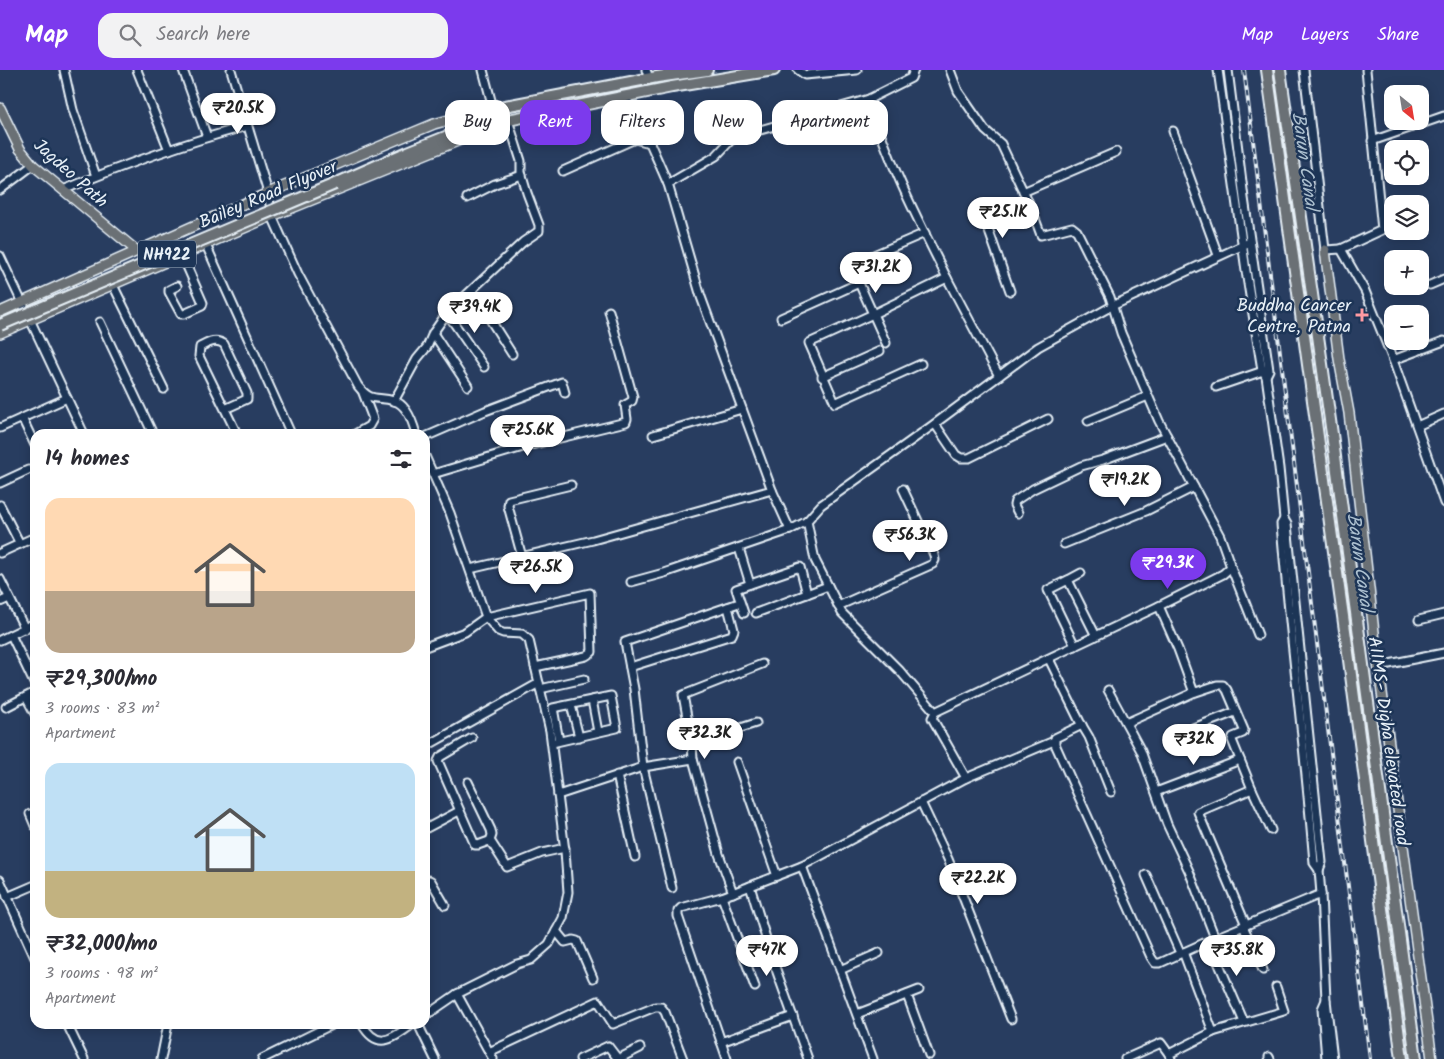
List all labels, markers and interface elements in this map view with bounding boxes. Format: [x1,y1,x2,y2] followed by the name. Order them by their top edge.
[98,13,448,58] search box
[25,16,68,55] text: Map
[156,20,250,50] text: Search here
[116,21,144,49] icon: search
[1242,21,1273,50] text: Map
[1301,21,1349,50] text: Layers
[1377,21,1419,50] text: Share
[1384,85,1429,130] north arrow
[1384,85,1429,350] map controls
[197,92,279,135] pin: ₹20.5K
[212,96,264,121] text: ₹20.5K
[445,100,510,145] chip: Buy
[520,100,591,145] chip: Rent
[601,100,684,145] chip: Filters
[694,100,762,145] chip: New
[772,100,888,145] chip: Apartment
[1282,111,1326,215] water label: Barun Canal
[26,132,114,216] street label: Jagdeo Path
[1384,140,1429,185] button: locate
[195,153,343,238] street label: Bailey Road Flyover
[1384,195,1429,240] button: layers
[962,196,1044,239] pin: ₹25.1K
[978,200,1028,225] text: ₹25.1K
[138,240,196,268] road number: NH922
[1384,250,1429,295] button: +
[835,252,917,294] pin: ₹31.2K
[851,255,901,280] text: ₹31.2K
[434,292,516,334] pin: ₹39.4K
[1237,292,1352,342] place label: Buddha Cancer Centre, Patna
[449,295,501,320] text: ₹39.4K
[1384,305,1429,350] button: −
[1355,308,1369,322] marker: Buddha Cancer Centre, Patna
[487,414,569,457] pin: ₹25.6K
[501,418,555,443] text: ₹25.6K
[45,443,130,476] text: 14 homes
[387,445,415,473] icon: filters
[1084,464,1166,507] pin: ₹19.2K
[1100,468,1150,493] text: ₹19.2K
[1337,512,1381,616] water label: Barun Canal
[869,520,951,562] pin: ₹56.3K
[884,523,936,548] text: ₹56.3K
[185,530,275,620] icon: home
[1127,548,1209,590] pin: ₹29.3K
[1141,551,1195,576] text: ₹29.3K
[495,552,577,594] pin: ₹26.5K
[509,555,563,580] text: ₹26.5K
[1359,635,1417,848] street label: AIIMS- Digha elevated road
[45,663,157,696] text: ₹29,300/mo
[45,696,159,721] text: 3 rooms · 83 m²
[664,718,746,760] pin: ₹32.3K
[45,721,116,746] text: Apartment
[678,721,732,746] text: ₹32.3K
[1164,724,1224,766] pin: ₹32K
[1173,727,1215,752] text: ₹32K
[185,795,275,885] icon: home
[937,862,1019,905] pin: ₹22.2K
[950,866,1006,891] text: ₹22.2K
[45,928,158,961] text: ₹32,000/mo
[737,934,797,977] pin: ₹47K
[1196,934,1278,977] pin: ₹35.8K
[747,938,787,963] text: ₹47K
[1210,938,1264,963] text: ₹35.8K
[45,961,158,986] text: 3 rooms · 98 m²
[45,986,116,1011] text: Apartment

